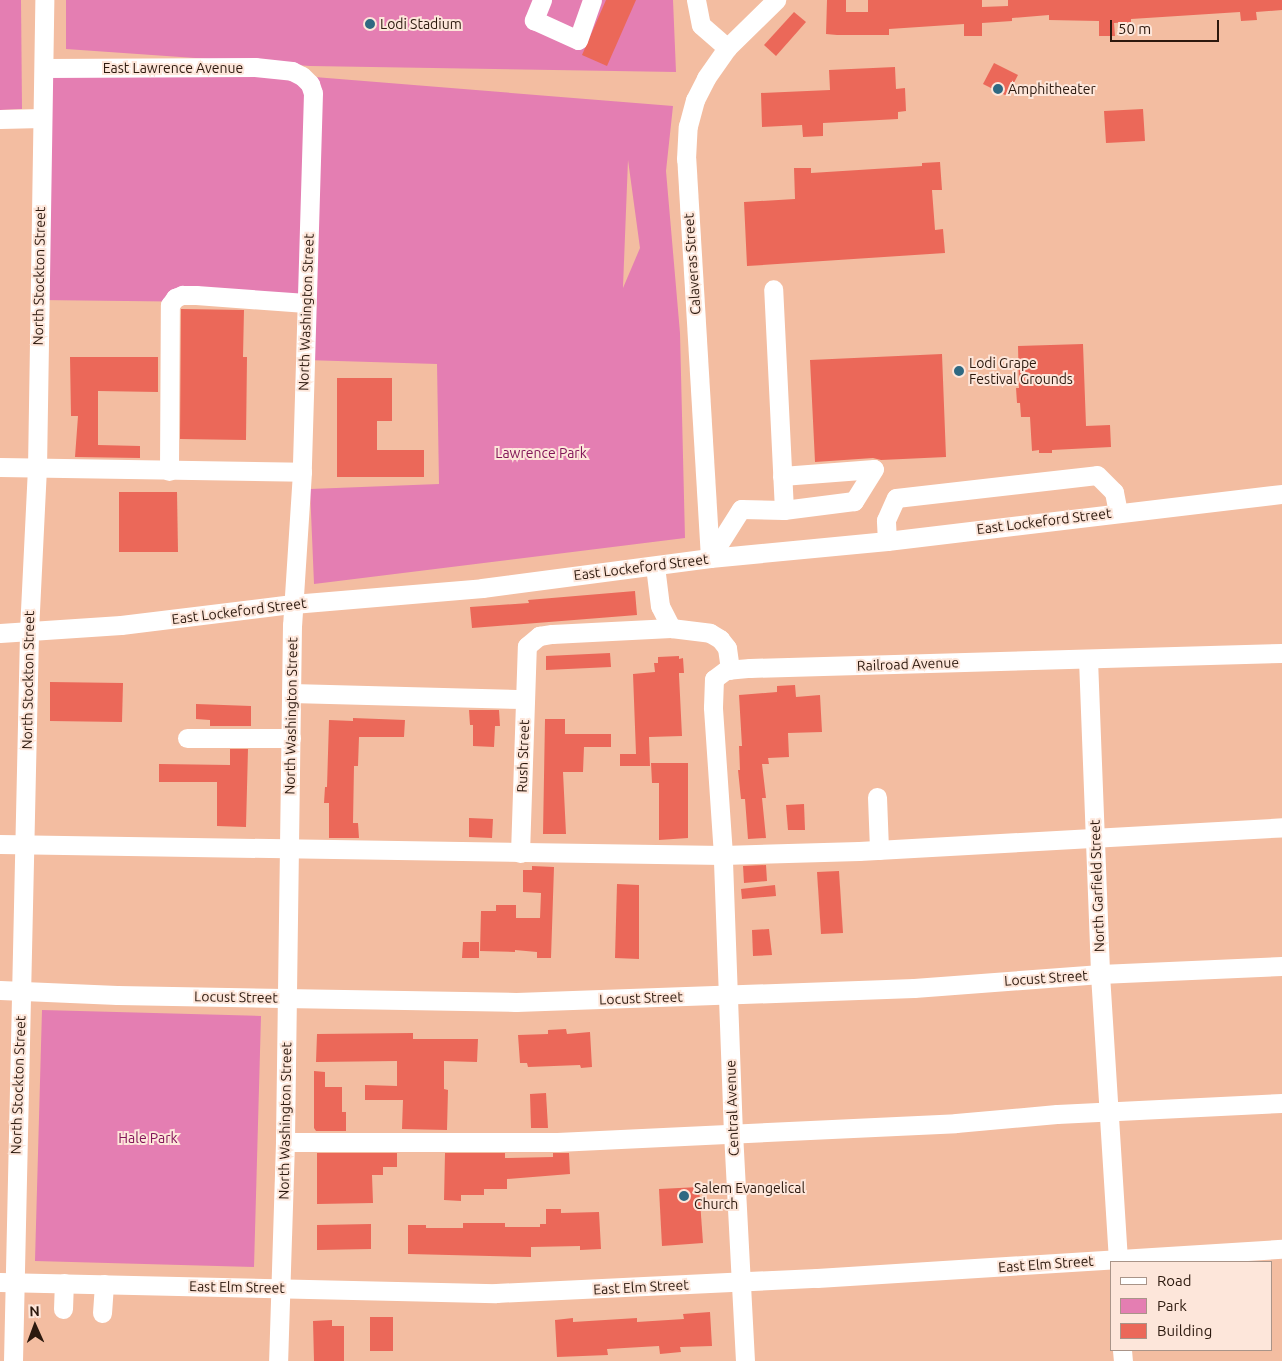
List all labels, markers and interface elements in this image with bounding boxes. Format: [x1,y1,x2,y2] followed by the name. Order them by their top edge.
[1112,10,1221,42] scale bar
[380,16,462,32] place label: Lodi Stadium
[364,18,376,30] marker: Lodi Stadium
[1118,20,1151,37] text: 50 m
[103,60,243,76] street label: East Lawrence Avenue
[1008,81,1096,97] place label: Amphitheater
[992,83,1004,95] marker: Amphitheater
[29,207,49,345] street label: North Stockton Street
[680,213,704,315] street label: Calaveras Street
[295,233,317,391] street label: North Washington Street
[969,355,1073,388] place label: Lodi Grape Festival Grounds
[953,365,965,377] marker: Lodi Grape Festival Grounds
[495,445,587,461] park label: Lawrence Park
[976,504,1112,538] street label: East Lockeford Street
[573,550,709,584] street label: East Lockeford Street
[171,594,307,628] street label: East Lockeford Street
[18,611,38,749] street label: North Stockton Street
[281,637,301,795] street label: North Washington Street
[857,654,959,674] street label: Railroad Avenue
[513,719,533,793] street label: Rush Street
[1086,819,1108,953] street label: North Garfield Street
[1004,967,1088,989] street label: Locust Street
[194,988,278,1006] street label: Locust Street
[599,988,683,1008] street label: Locust Street
[7,1015,29,1155] street label: North Stockton Street
[275,1042,295,1200] street label: North Washington Street
[722,1060,742,1156] street label: Central Avenue
[118,1130,178,1146] park label: Hale Park
[694,1180,805,1212] place label: Salem Evangelical Church
[678,1190,690,1202] marker: Salem Evangelical Church
[998,1252,1094,1276] street label: East Elm Street
[1110,1261,1272,1351] legend
[1157,1272,1192,1289] text: Road
[593,1276,689,1298] street label: East Elm Street
[189,1278,285,1296] street label: East Elm Street
[1157,1297,1187,1314] text: Park
[10,1301,60,1351] north arrow
[29,1303,40,1319] text: N
[1157,1322,1212,1339] text: Building

